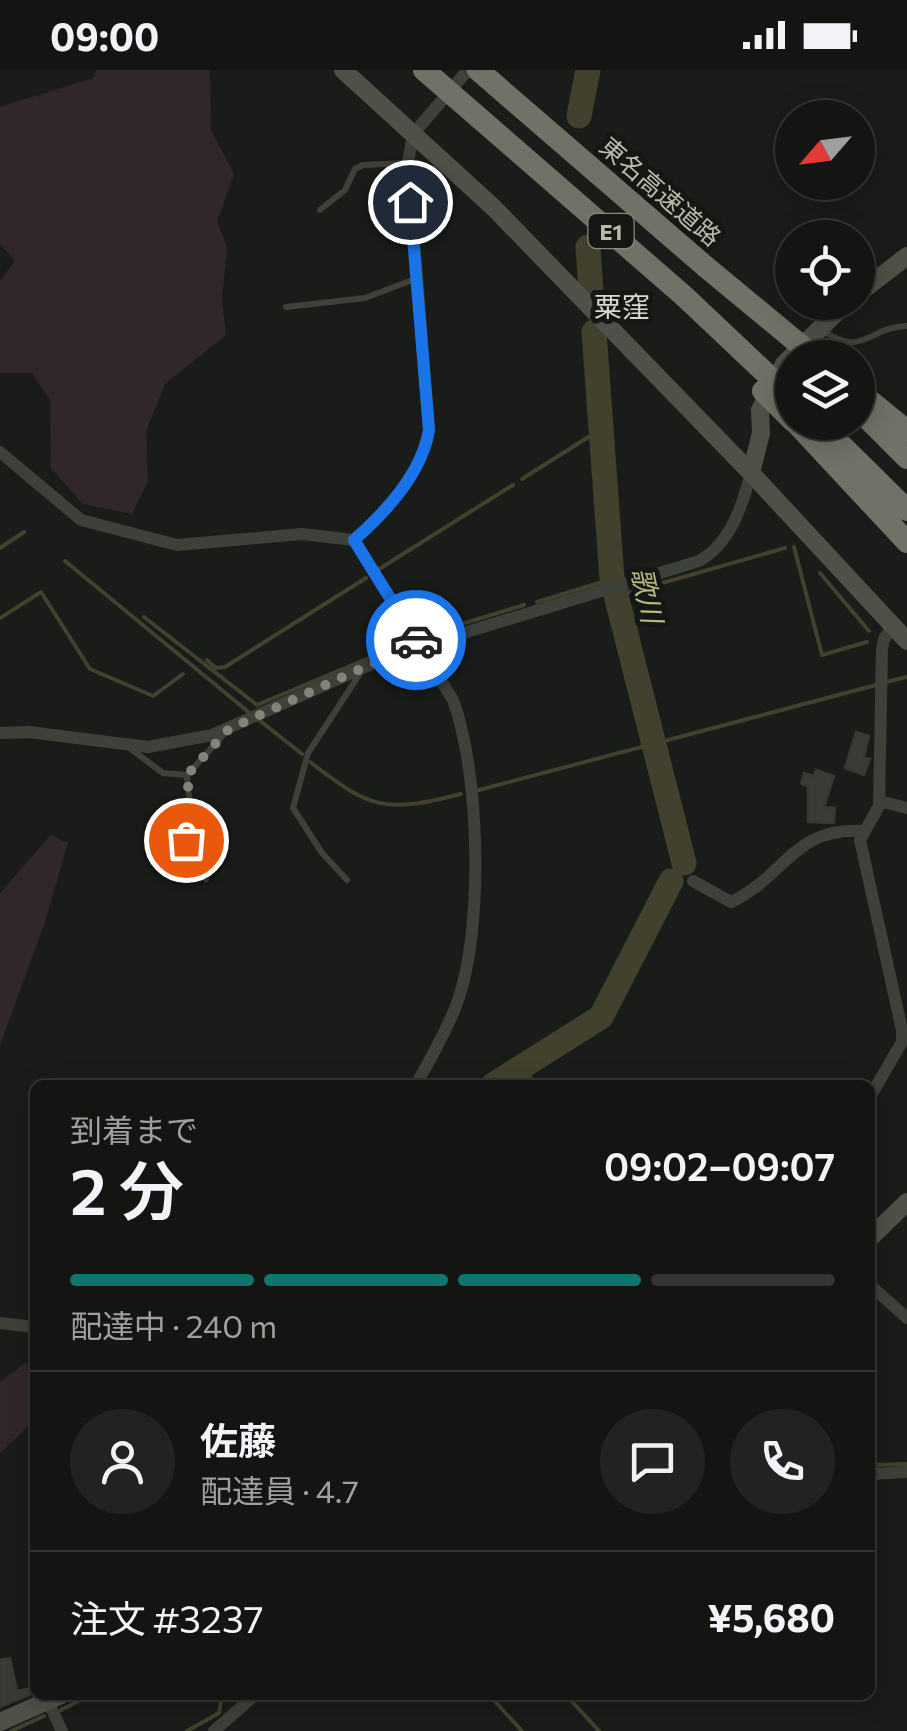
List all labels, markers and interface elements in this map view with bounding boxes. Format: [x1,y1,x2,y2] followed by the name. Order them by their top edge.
[50,12,159,59] text: 09:00
[775,100,875,200] north arrow
[775,100,875,440] map controls
[595,130,727,252] street label: 東名高速道路
[368,160,453,245] pin
[383,175,438,230] icon: home
[588,214,634,248] road number: E1
[775,220,875,320] button: locate
[594,289,650,323] district label: 粟窪
[775,340,875,440] button: layers
[626,564,671,629] water label: 歌川
[366,590,466,690] courier
[389,613,444,668] icon: car
[144,798,229,883] pin
[159,813,214,868] icon: bag
[70,1109,198,1149] text: 到着まで
[604,1142,835,1189] text: 09:02–09:07
[70,1149,184,1228] text: 2 分
[70,1305,277,1345] text: 配達中 · 240 m
[70,1409,175,1514] button: person
[600,1409,705,1514] button: chat
[730,1409,835,1514] button: phone
[200,1416,276,1463] text: 佐藤
[200,1470,359,1510] text: 配達員 · 4.7
[707,1593,835,1640] text: ¥5,680
[70,1594,263,1641] text: 注文 #3237

